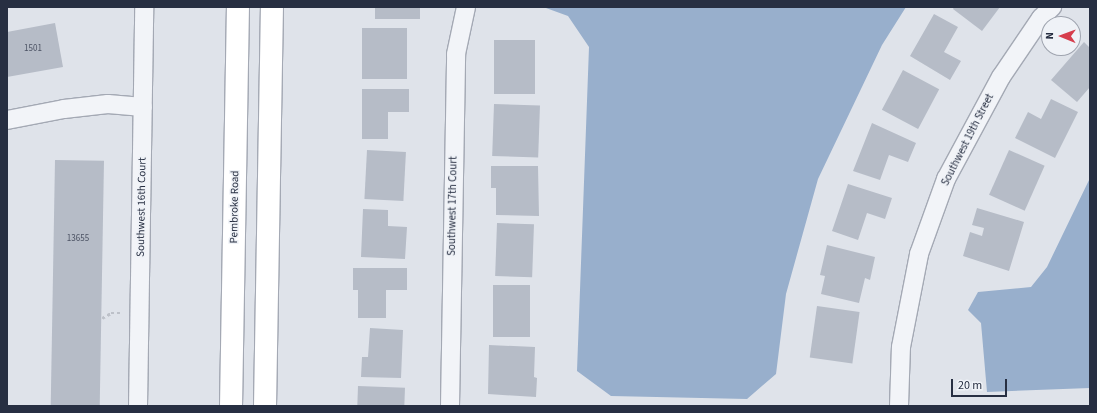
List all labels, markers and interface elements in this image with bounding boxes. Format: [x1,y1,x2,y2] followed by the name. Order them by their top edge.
[1041,16,1081,56] north arrow
[1042,32,1057,40] text: N
[24,44,42,54] house number: 1501
[939,92,997,188] street label: Southwest 19th Street
[446,156,460,256] street label: Southwest 17th Court
[135,157,149,257] street label: Southwest 16th Court
[228,170,242,244] street label: Pembroke Road
[67,234,89,244] house number: 13655
[953,371,1009,397] scale bar
[958,377,982,394] text: 20 m

